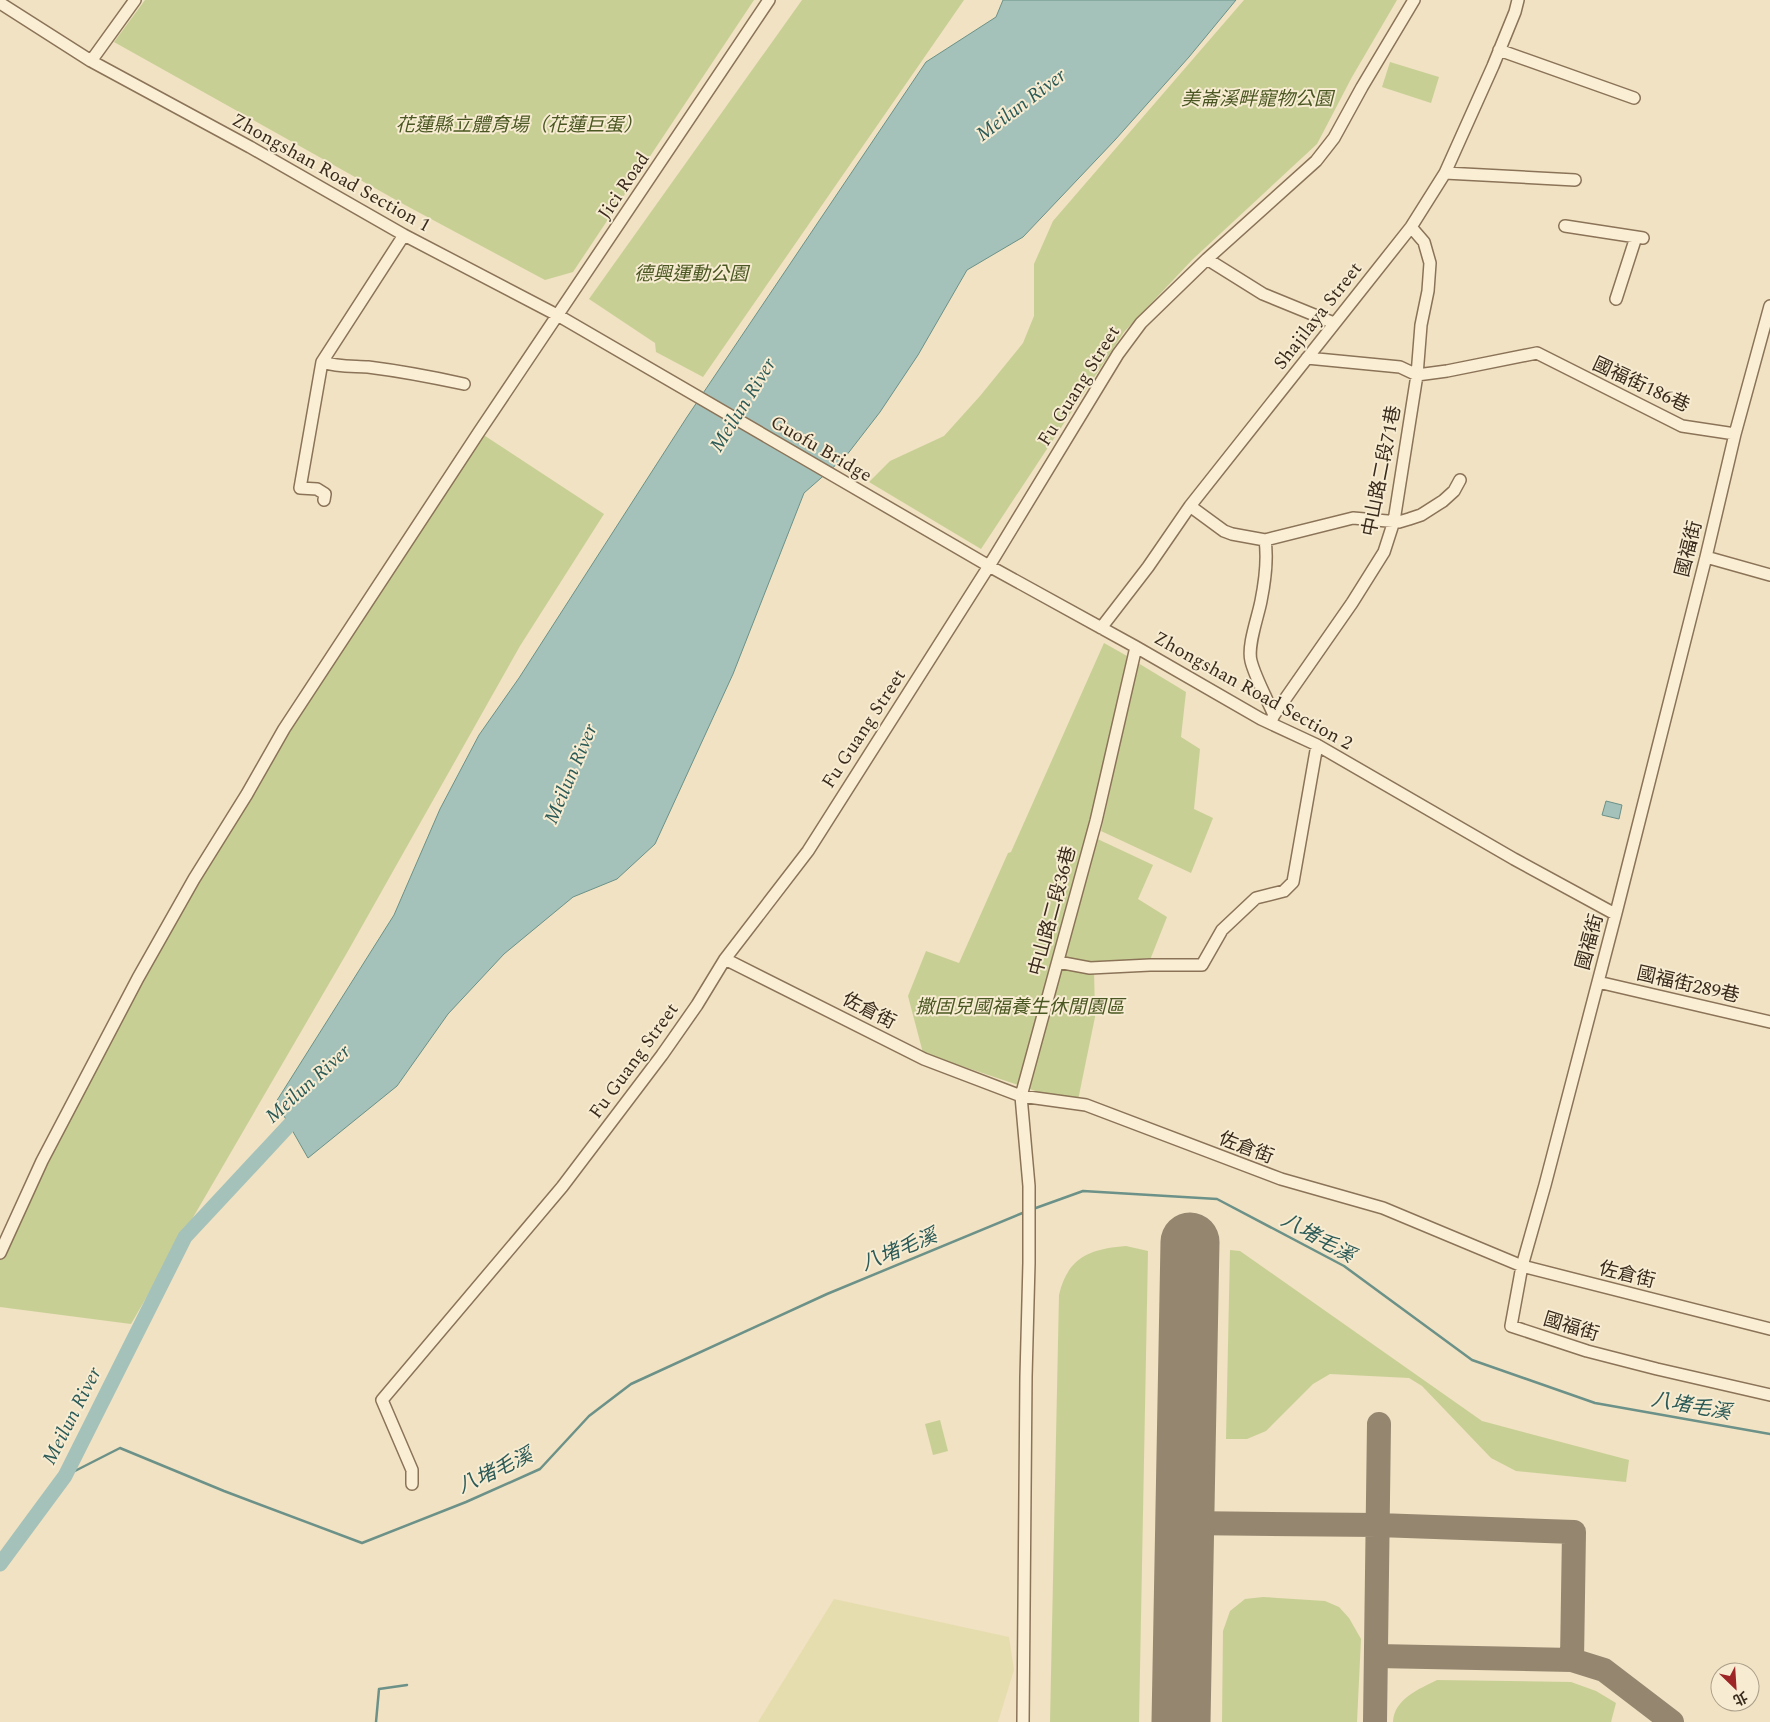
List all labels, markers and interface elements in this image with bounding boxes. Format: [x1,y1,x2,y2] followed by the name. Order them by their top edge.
[970,60,1073,149] water label: Meilun River
[1181,85,1336,114] park label: 美崙溪畔寵物公園
[226,106,436,240] street label: Zhongshan Road Section 1
[395,111,643,140] park label: 花蓮縣立體育場（花蓮巨蛋）
[591,146,657,226] street label: Jici Road
[1267,256,1370,376] street label: Shajilaya Street
[634,260,751,289] park label: 德興運動公園
[1030,320,1128,452] street label: Fu Guang Street
[1588,350,1694,420] street label: 國福街186巷
[702,351,784,458] water label: Meilun River
[1355,403,1409,539] street label: 中山路二段71巷
[765,408,877,490] street label: Guofu Bridge
[1668,518,1710,580] street label: 國福街
[1148,624,1358,758] street label: Zhongshan Road Section 2
[814,663,914,795] street label: Fu Guang Street
[536,718,606,829] water label: Meilun River
[1022,843,1084,979] street label: 中山路二段36巷
[1569,911,1611,973] street label: 國福街
[1634,959,1742,1011] street label: 國福街289巷
[837,985,901,1037] street label: 佐倉街
[915,993,1126,1022] park label: 撒固兒國福養生休閒園區
[582,997,686,1125] street label: Fu Guang Street
[259,1037,358,1131] water label: Meilun River
[1214,1124,1278,1172] street label: 佐倉街
[1276,1205,1363,1272] water label: 八堵毛溪
[856,1220,944,1279] water label: 八堵毛溪
[1596,1254,1658,1296] street label: 佐倉街
[1539,1305,1603,1349] street label: 國福街
[35,1361,110,1470] water label: Meilun River
[1649,1384,1736,1428] water label: 八堵毛溪
[452,1439,540,1501] water label: 八堵毛溪
[1710,1662,1760,1712] north arrow
[1730,1686,1751,1711] text: 北

